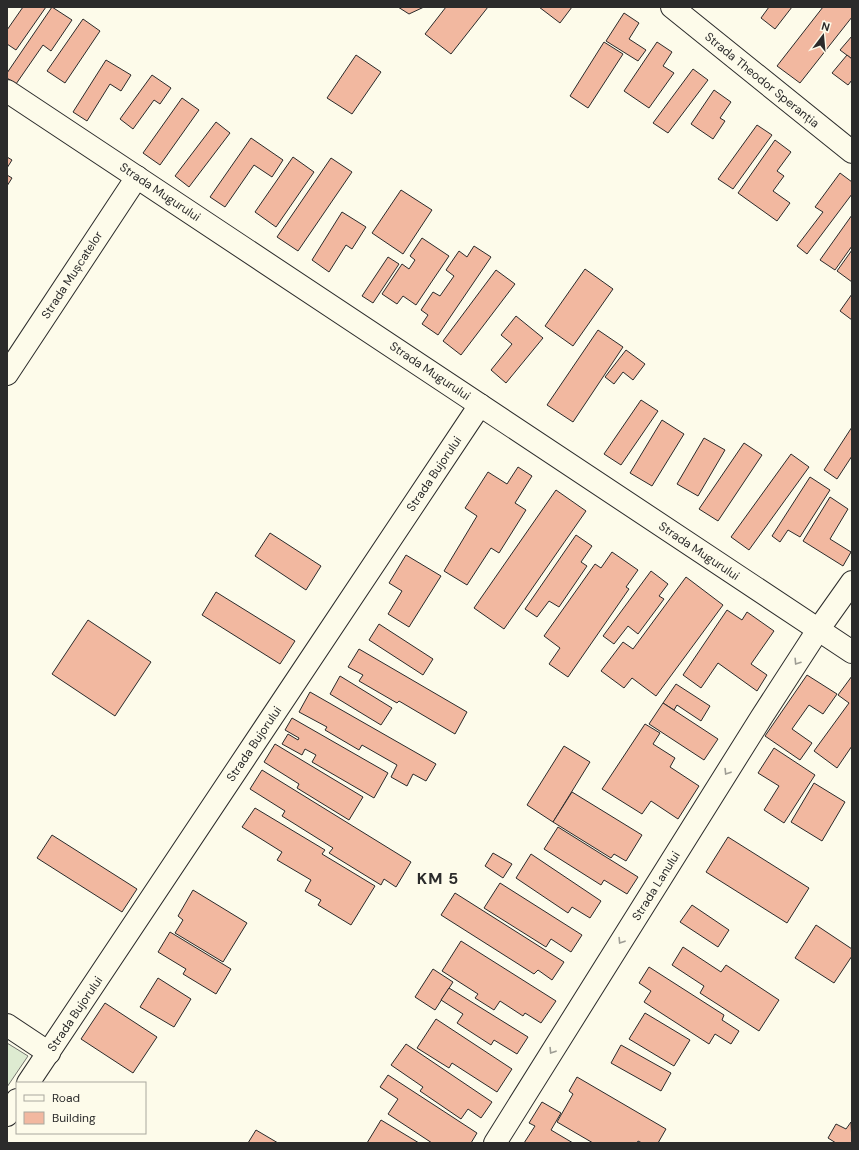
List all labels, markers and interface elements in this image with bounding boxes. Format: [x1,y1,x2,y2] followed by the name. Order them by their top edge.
[803,16,843,56] north arrow
[820,19,832,34] text: N
[701,29,823,131] street label: Strada Theodor Speranția
[116,159,204,225] street label: Strada Mugurului
[38,228,107,322] street label: Strada Mușcatelor
[386,338,474,404] street label: Strada Mugurului
[403,433,465,515] street label: Strada Bujorului
[655,518,743,584] street label: Strada Mugurului
[794,658,802,665] one-way arrow
[223,703,285,785] street label: Strada Bujorului
[724,768,732,775] one-way arrow
[628,848,684,924] street label: Strada Lanului
[417,868,459,889] district label: KM 5
[618,937,625,944] one-way arrow
[44,973,106,1055] street label: Strada Bujorului
[549,1047,556,1054] one-way arrow
[16,1082,146,1134] legend
[52,1090,80,1106] text: Road
[52,1110,96,1126] text: Building

